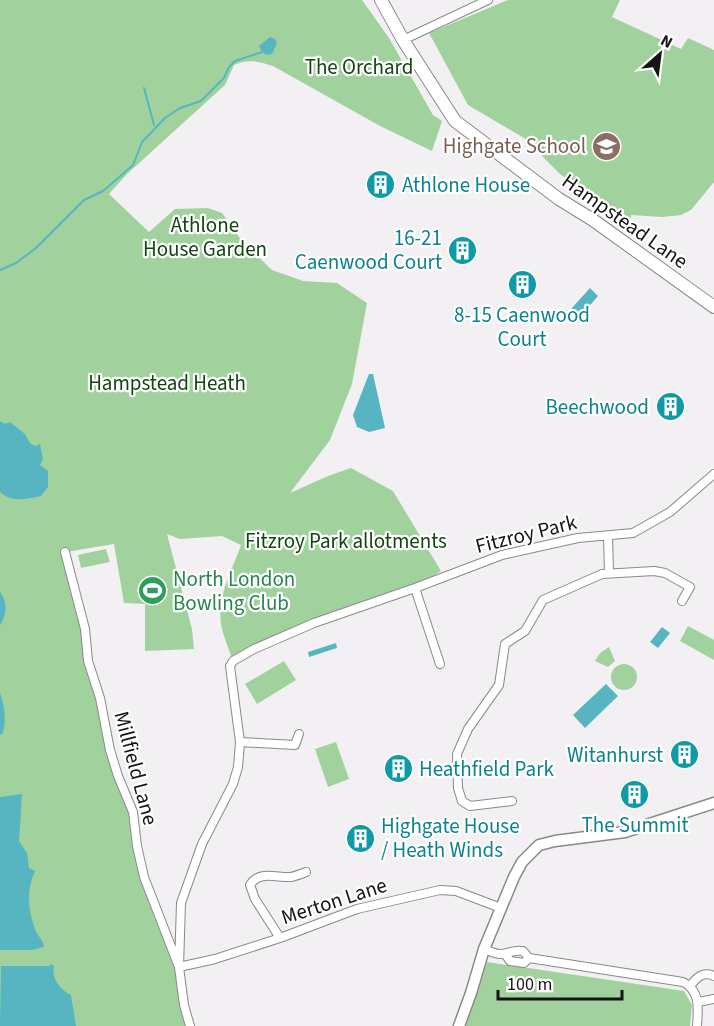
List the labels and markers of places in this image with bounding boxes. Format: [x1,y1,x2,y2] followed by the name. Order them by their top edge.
[591,130,623,162] school or university icon: Highgate School
[443,131,586,161] place label: Highgate School
[365,169,397,201] building icon: Athlone House
[402,170,530,200] place label: Athlone House
[295,223,442,277] place label: 16-21 Caenwood Court
[447,234,479,266] building icon: 16-21 Caenwood Court
[506,268,538,300] building icon: 8-15 Caenwood Court
[454,300,590,354] place label: 8-15 Caenwood Court
[654,391,686,423] building icon: Beechwood
[545,392,649,422] place label: Beechwood
[173,564,295,618] place label: North London Bowling Club
[136,575,168,607] sports icon: North London Bowling Club
[668,739,700,771] building icon: Witanhurst
[567,740,663,770] place label: Witanhurst
[382,753,414,785] building icon: Heathfield Park
[419,754,554,784] place label: Heathfield Park
[619,778,651,810] building icon: The Summit
[581,810,689,840] place label: The Summit
[381,811,520,865] place label: Highgate House / Heath Winds
[344,822,376,854] building icon: Highgate House / Heath Winds

